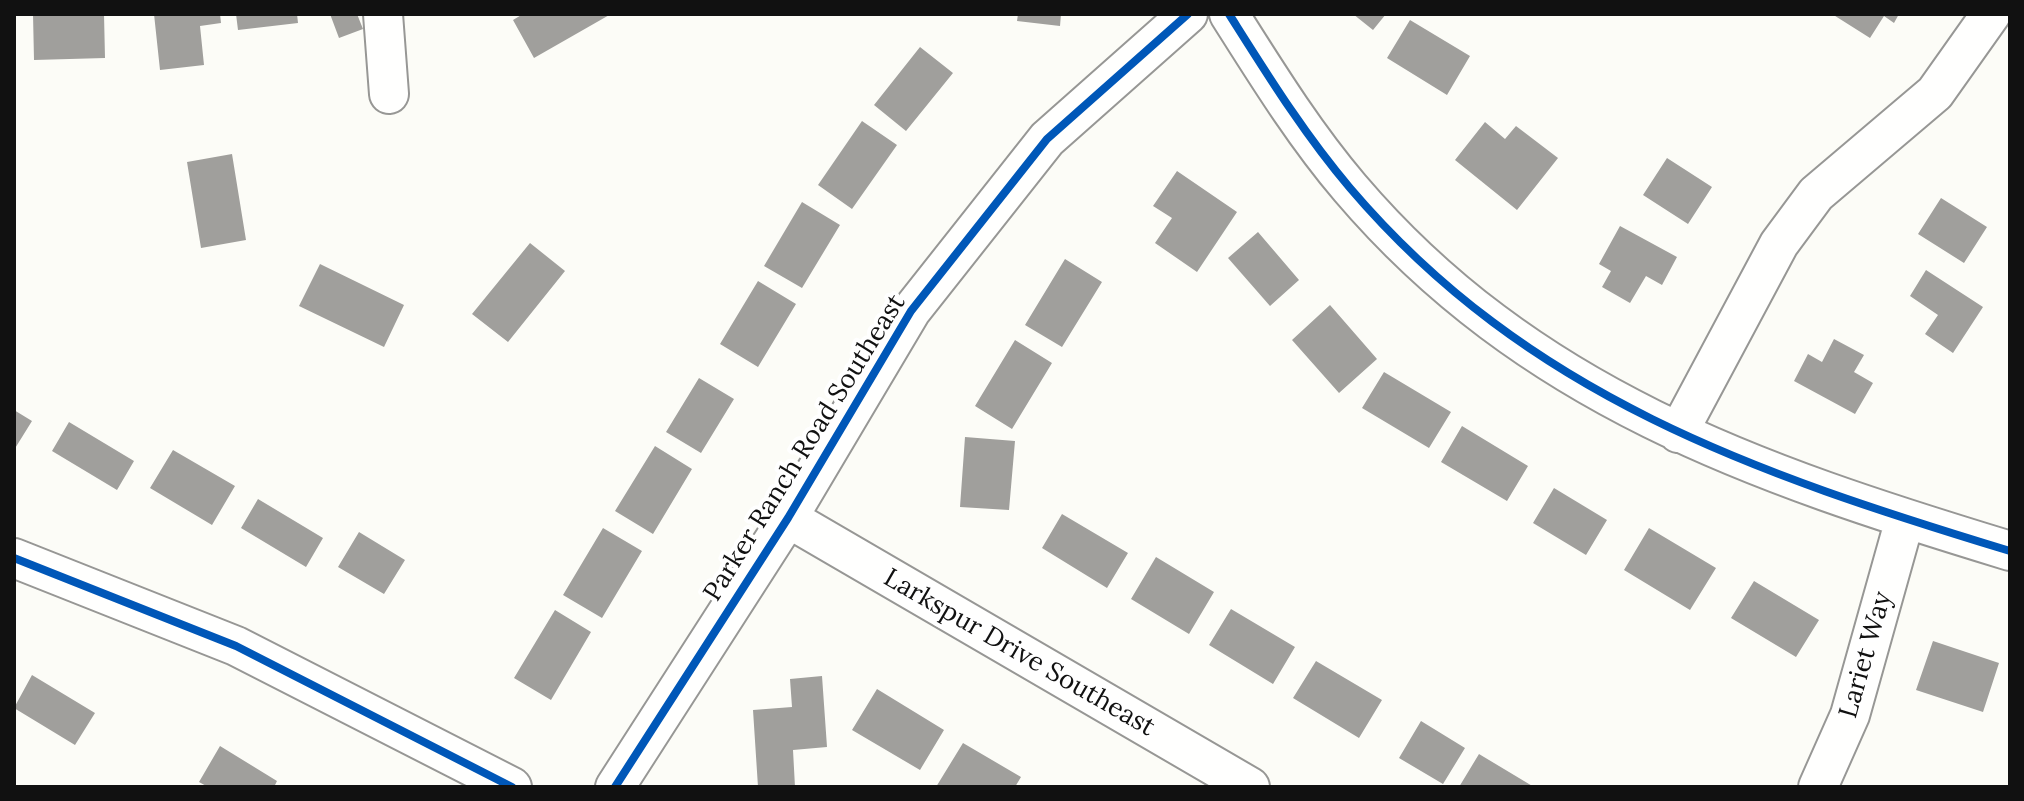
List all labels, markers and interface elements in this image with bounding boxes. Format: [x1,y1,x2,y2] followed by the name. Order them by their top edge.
[698,289,912,607] street label: Parker Ranch Road Southeast
[878,563,1160,743] street label: Larkspur Drive Southeast
[1833,588,1899,722] street label: Lariet Way

